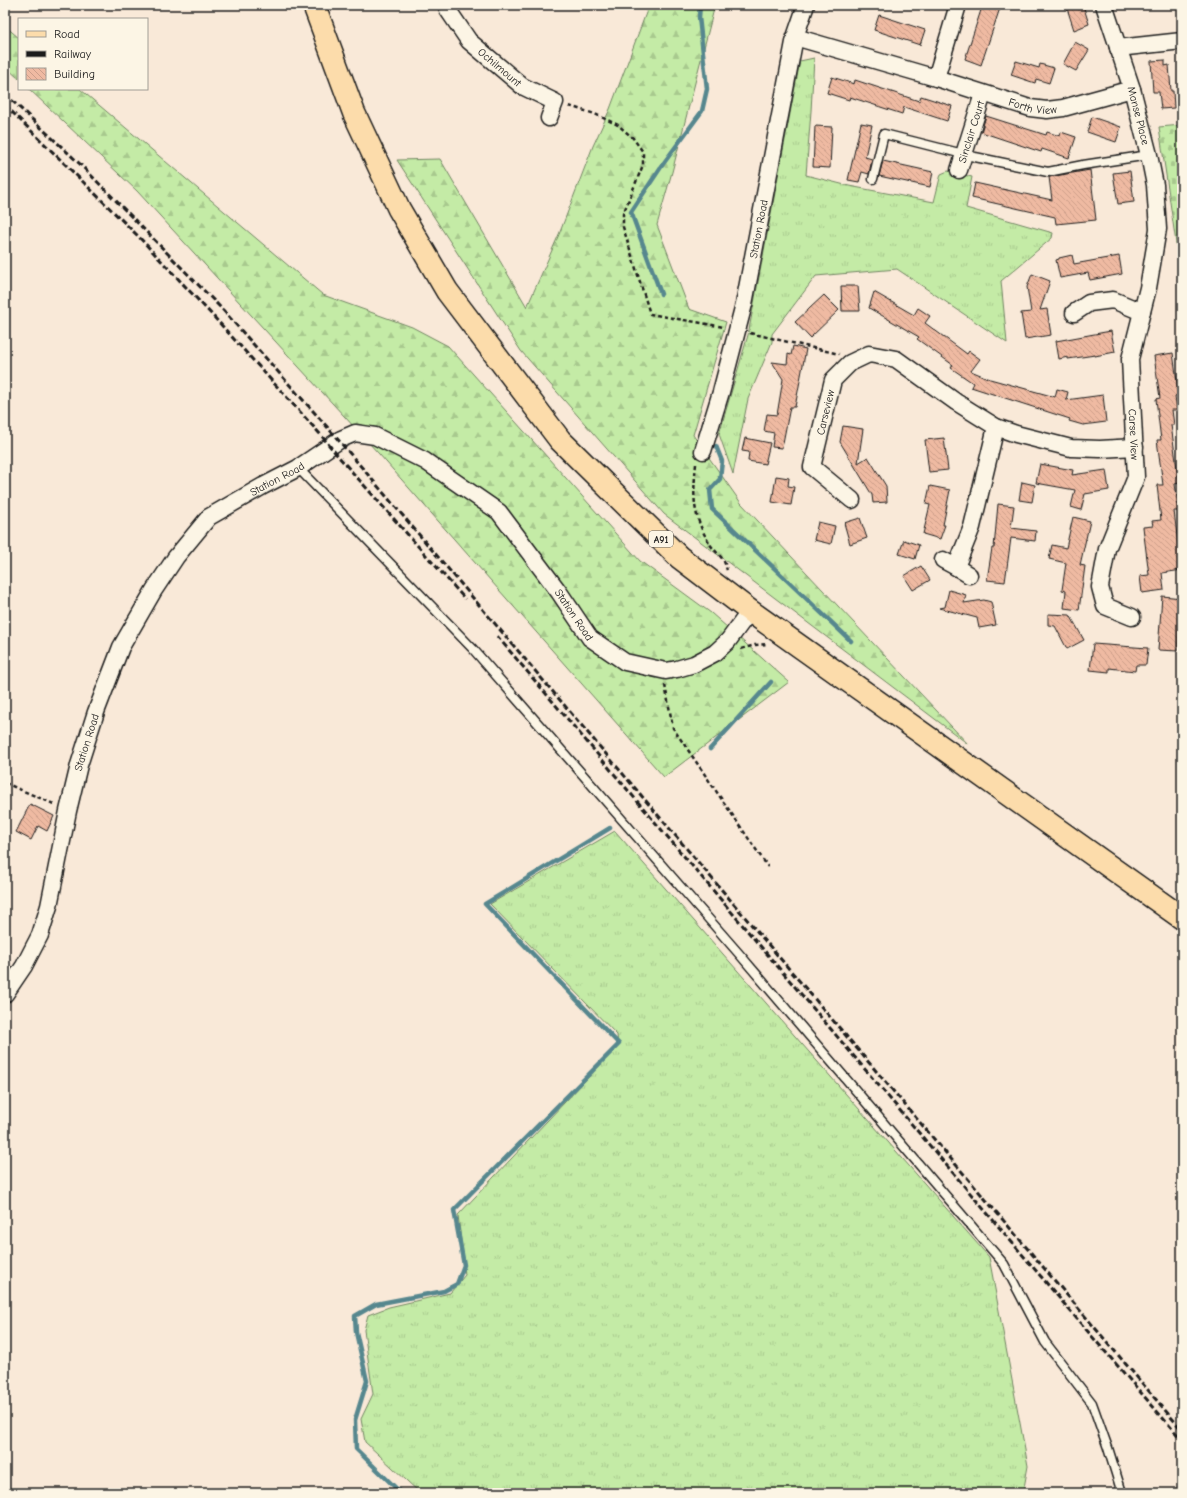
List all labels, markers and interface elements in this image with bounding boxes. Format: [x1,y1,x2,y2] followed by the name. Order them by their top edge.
[18,18,148,90] legend
[54,27,80,41] text: Road
[475,45,525,90] street label: Ochilmount
[54,47,92,61] text: Railway
[54,67,95,81] text: Building
[1125,85,1152,147] street label: Manse Place
[1007,96,1058,117] street label: Forth View
[956,99,988,165] street label: Sinclair Court
[747,198,771,260] street label: Station Road
[814,388,837,436] street label: Carseview
[1126,409,1141,461] street label: Carse View
[248,459,307,499] street label: Station Road
[649,531,673,547] road number: A91
[552,587,596,643] street label: Station Road
[72,712,102,773] street label: Station Road

